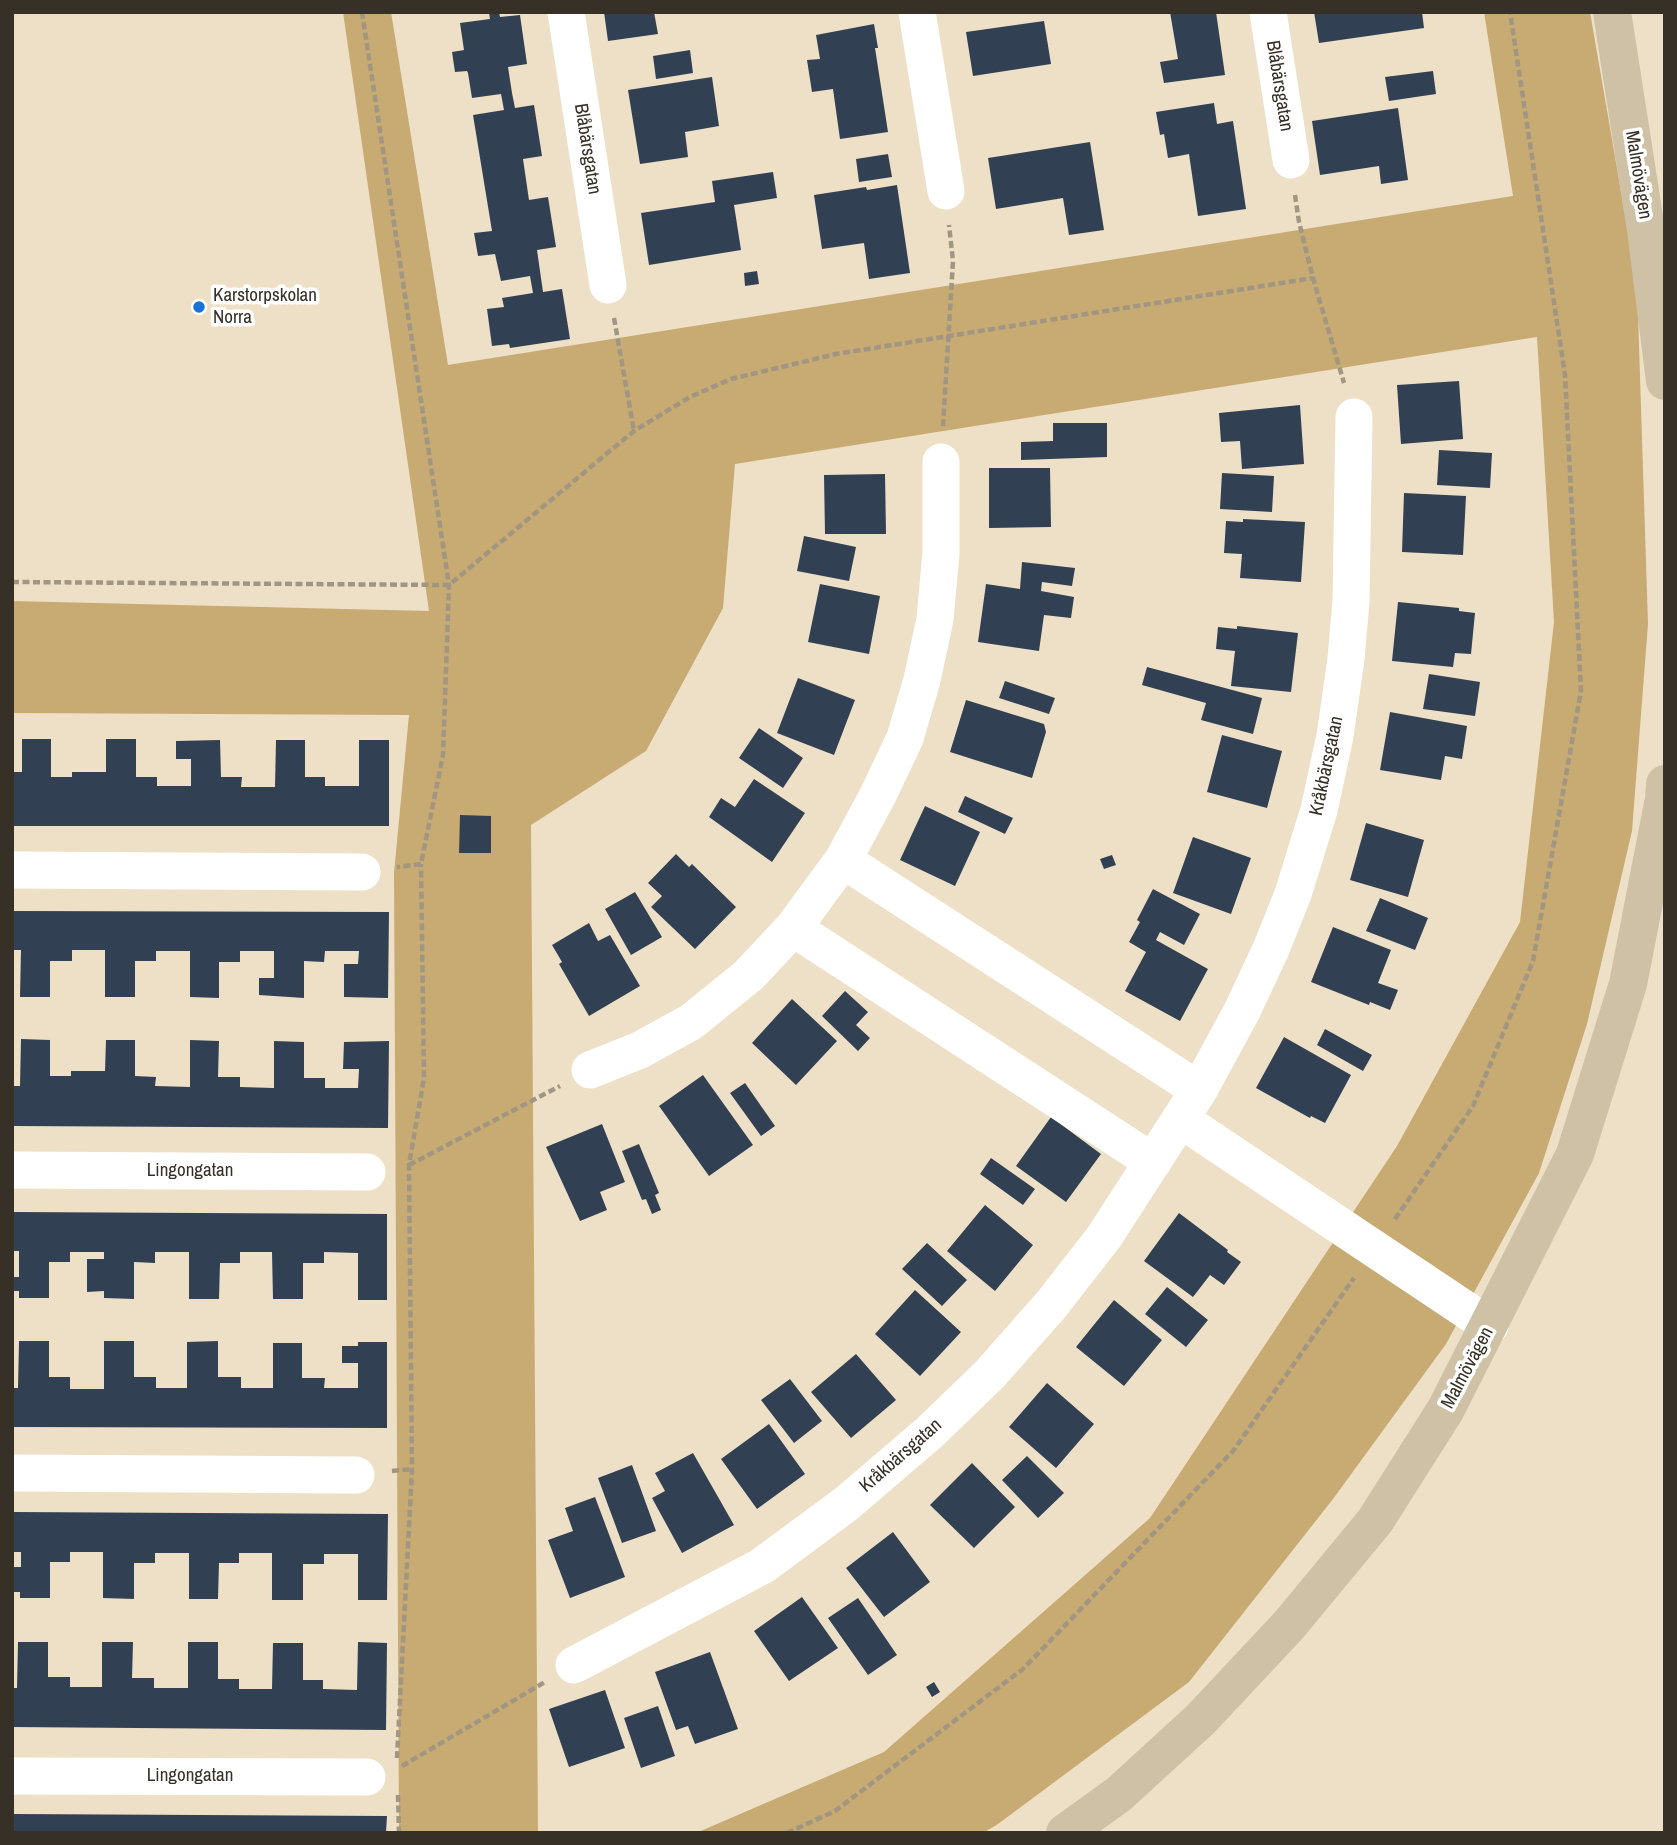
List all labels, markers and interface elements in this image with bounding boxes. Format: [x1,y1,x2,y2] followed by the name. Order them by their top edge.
[1261,39,1297,133] street label: Blåbärsgatan
[569,102,605,196] street label: Blåbärsgatan
[1620,129,1656,221] street label: Malmövägen
[213,285,317,329] place label: Karstorpskolan Norra
[191,299,207,315] marker: Karstorpskolan Norra
[1305,714,1349,818] street label: Kråkbärsgatan
[147,1160,233,1182] street label: Lingongatan
[1437,1323,1499,1413] street label: Malmövägen
[855,1414,947,1498] street label: Kråkbärsgatan
[147,1765,233,1787] street label: Lingongatan

